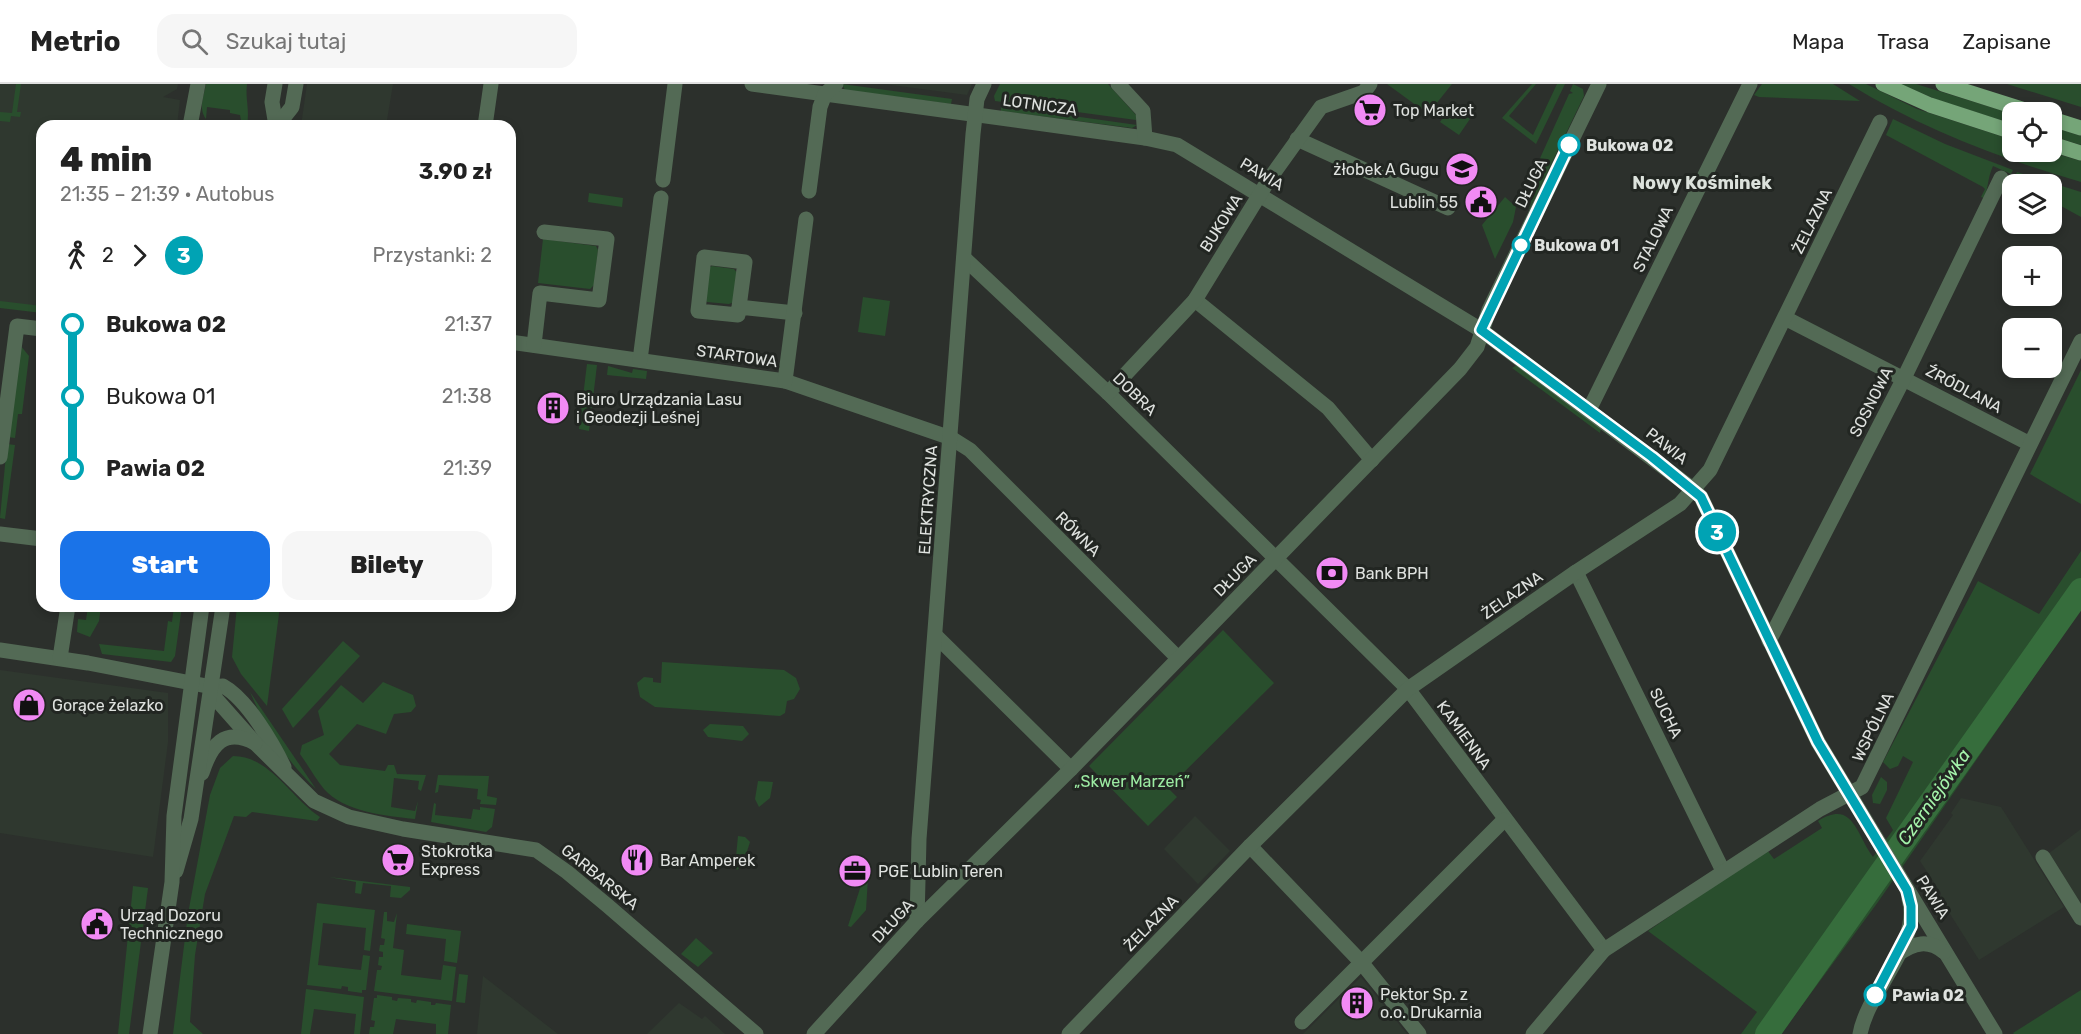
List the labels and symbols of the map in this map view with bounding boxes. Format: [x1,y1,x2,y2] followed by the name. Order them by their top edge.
[1001,90,1079,120] street label: LOTNICZA
[1352,92,1388,128] supermarket icon: Top Market
[1393,101,1474,120] place label: Top Market
[1558,134,1580,156] marker: Bukowa 02
[1586,136,1673,155] place label: Bukowa 02
[1444,151,1480,187] school or university icon: żłobek A Gugu
[1237,154,1288,195] street label: PAWIA
[1511,155,1551,211] street label: DŁUGA
[1333,160,1439,179] place label: żłobek A Gugu
[1632,172,1772,194] district label: Nowy Kośminek
[1463,184,1499,220] public building icon: Lublin 55
[1788,185,1836,257] street label: ŻELAZNA
[1196,190,1246,255] street label: BUKOWA
[1390,193,1458,212] place label: Lublin 55
[1629,203,1677,275] street label: STALOWA
[1512,236,1530,254] marker: Bukowa 01
[1534,236,1619,255] place label: Bukowa 01
[695,341,779,371] street label: STARTOWA
[1923,360,2006,417] street label: ŹRÓDLANA
[1845,364,1897,440] street label: SOSNOWA
[1109,368,1161,420] street label: DOBRA
[535,390,571,426] building icon: Biuro Urządzania Lasu i Geodezji Leśnej
[576,390,742,427] place label: Biuro Urządzania Lasu i Geodezji Leśnej
[1642,424,1692,468] street label: PAWIA
[915,445,941,555] street label: ELEKTRYCZNA
[1052,507,1105,561] street label: RÓWNA
[1698,512,1736,552] line badge: 3
[1210,550,1260,600] street label: DŁUGA
[1314,555,1350,591] bank icon: Bank BPH
[1355,564,1429,583] place label: Bank BPH
[1478,567,1547,623] street label: ŻELAZNA
[1646,685,1686,742] street label: SUCHA
[11,687,47,723] shop icon: Gorące żelazko
[1847,689,1898,765] street label: WSPÓLNA
[52,696,164,715] place label: Gorące żelazko
[1433,697,1495,773] street label: KAMIENNA
[1893,744,1975,849] water label: Czerniejówka
[1074,772,1190,791] park label: „Skwer Marzeń”
[558,840,643,914] street label: GARBARSKA
[380,842,416,878] supermarket icon: Stokrotka Express
[421,842,493,879] place label: Stokrotka Express
[619,842,655,878] restaurant icon: Bar Amperek
[660,851,756,870] place label: Bar Amperek
[837,853,873,889] office icon: PGE Lublin Teren
[878,862,1003,881] place label: PGE Lublin Teren
[1912,872,1954,923] street label: PAWIA
[1120,891,1183,955] street label: ŻELAZNA
[868,895,918,947] street label: DŁUGA
[79,906,115,942] public building icon: Urząd Dozoru Technicznego
[120,906,223,943] place label: Urząd Dozoru Technicznego
[1864,984,1886,1006] marker: Pawia 02
[1339,985,1375,1021] building icon: Pektor Sp. z o.o. Drukarnia
[1380,985,1482,1022] place label: Pektor Sp. z o.o. Drukarnia
[1892,986,1964,1005] place label: Pawia 02

